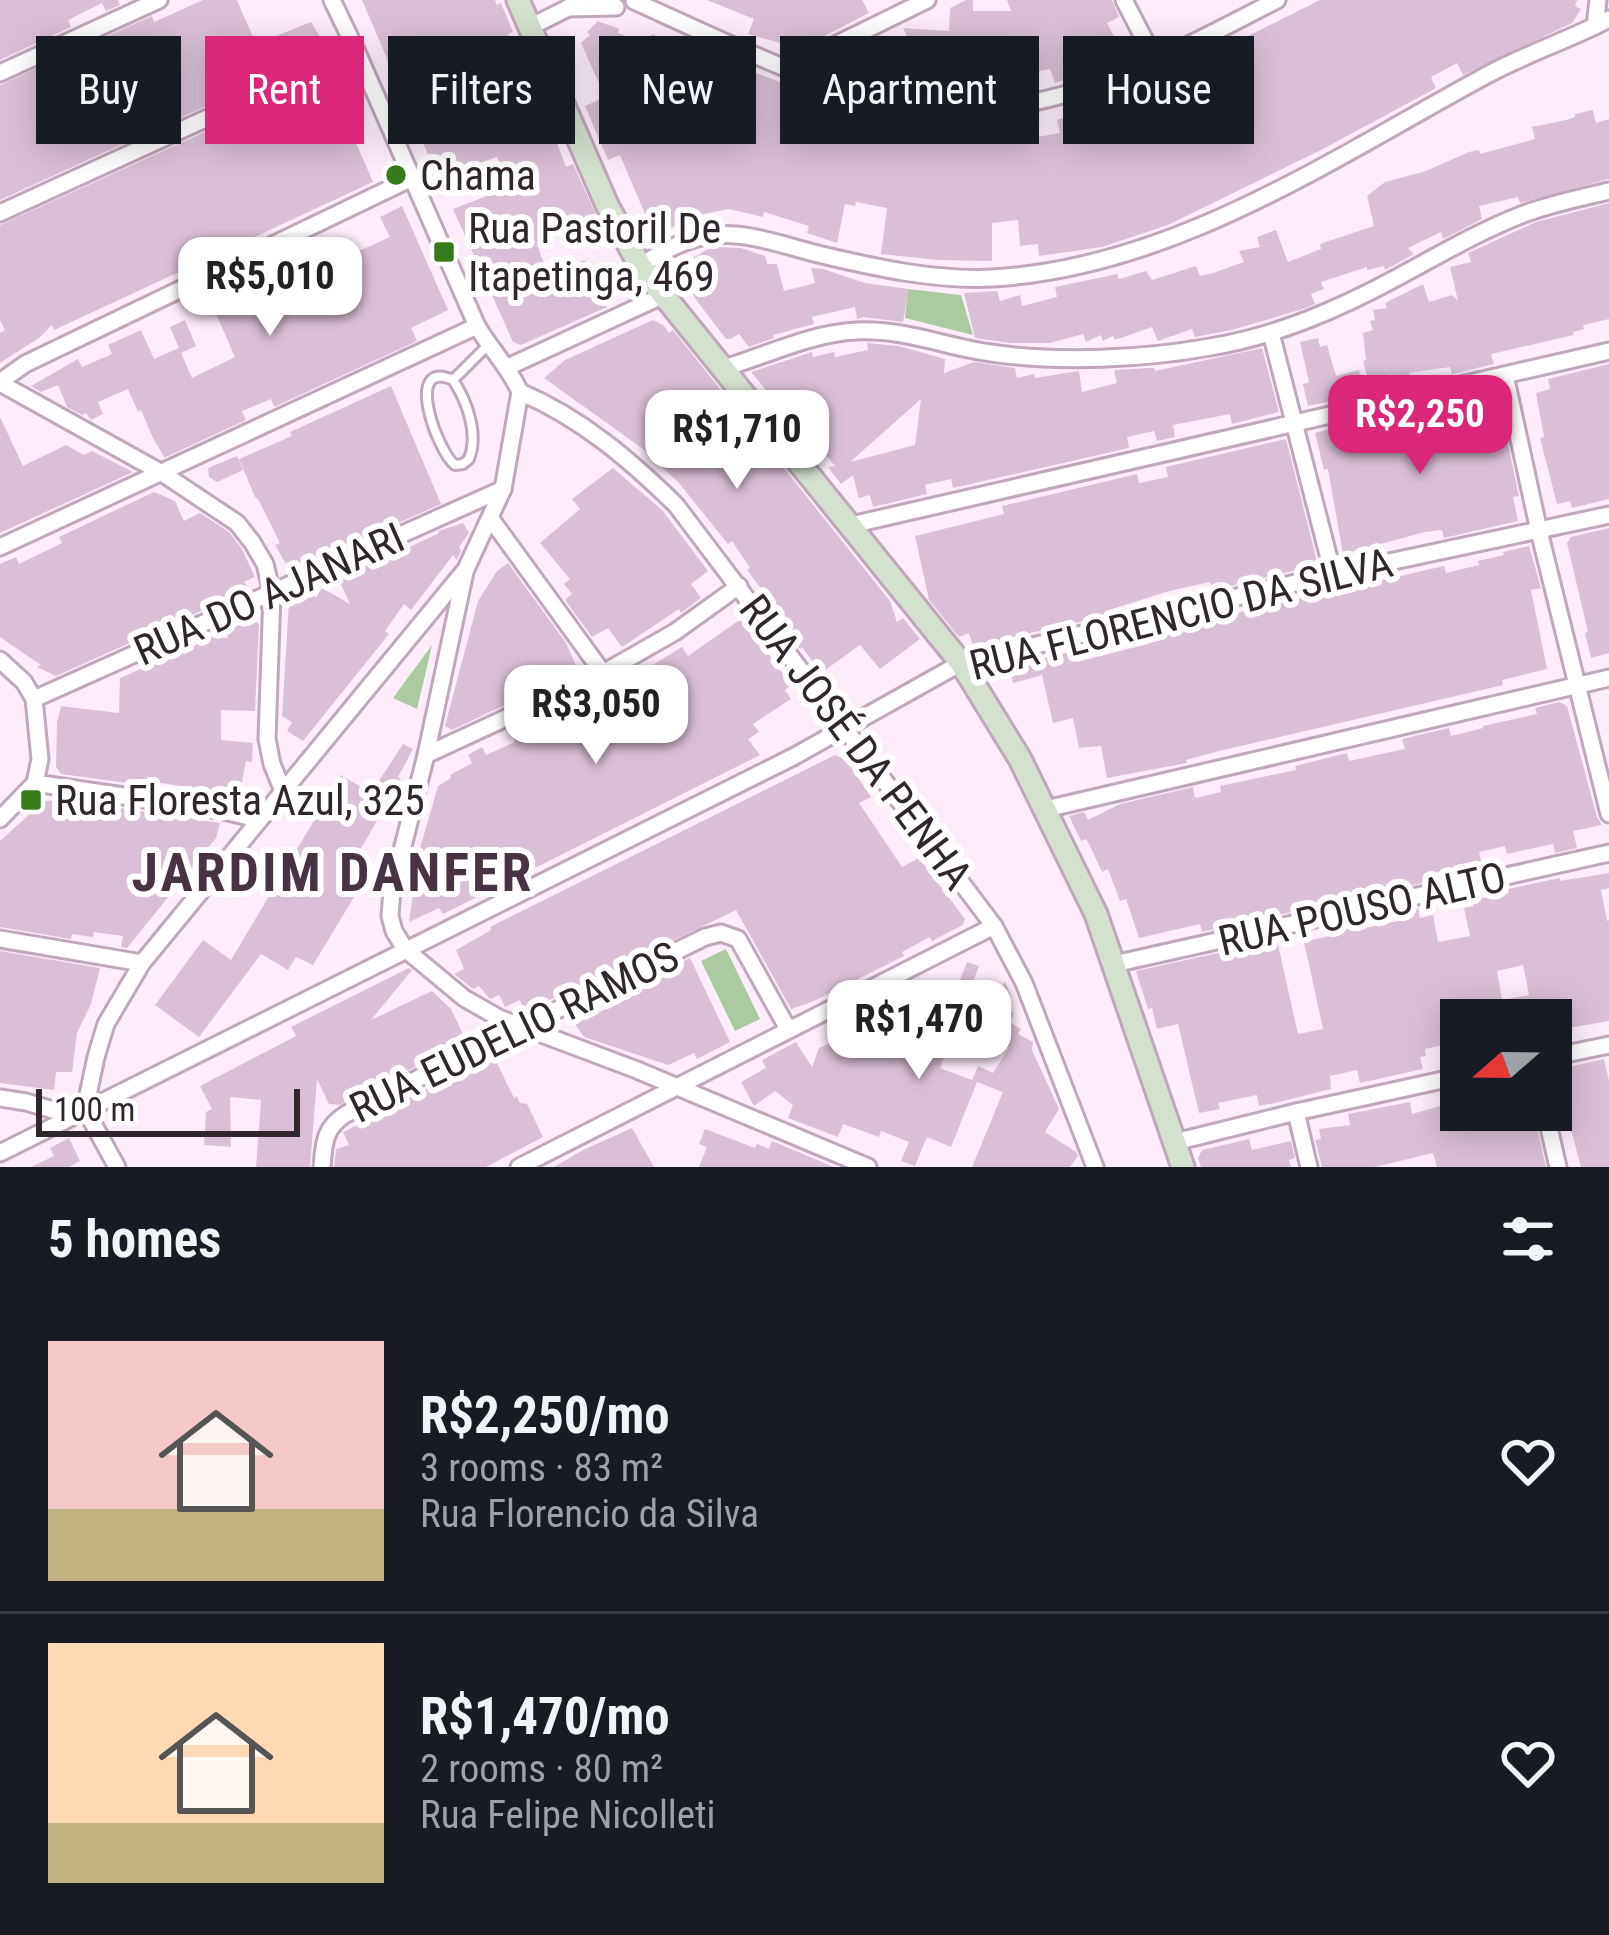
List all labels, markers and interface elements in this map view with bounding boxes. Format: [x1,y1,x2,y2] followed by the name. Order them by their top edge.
[36,36,181,144] chip: Buy
[205,36,364,144] chip: Rent
[388,36,575,144] chip: Filters
[599,36,756,144] chip: New
[780,36,1039,144] chip: Apartment
[1063,36,1254,144] chip: House
[420,151,536,200] place label: Chama
[383,162,409,188] marker: Chama
[468,204,721,301] place label: Rua Pastoril De Itapetinga, 469
[159,237,381,339] pin: R$5,010
[431,239,457,265] marker: Rua Pastoril De Itapetinga, 469
[205,253,335,299] text: R$5,010
[1309,375,1531,477] pin: R$2,250
[626,390,848,492] pin: R$1,710
[1355,391,1485,437] text: R$2,250
[672,406,802,452] text: R$1,710
[127,513,411,675] street label: RUA DO AJANARI
[964,538,1398,690] street label: RUA FLORENCIO DA SILVA
[730,585,982,899] street label: RUA JOSÉ DA PENHA
[485,665,707,767] pin: R$3,050
[531,681,661,727] text: R$3,050
[55,776,425,825] place label: Rua Floresta Azul, 325
[18,787,44,813] marker: Rua Floresta Azul, 325
[132,841,534,904] district label: JARDIM DANFER
[1214,852,1510,966] street label: RUA POUSO ALTO
[342,931,686,1133] street label: RUA EUDELIO RAMOS
[808,980,1030,1082] pin: R$1,470
[854,996,984,1042] text: R$1,470
[1440,999,1572,1131] north arrow
[1440,999,1572,1131] map controls
[36,1083,300,1136] scale bar
[54,1090,135,1129] text: 100 m
[1495,1206,1561,1272] icon: filters
[48,1210,221,1269] text: 5 homes
[420,1386,670,1445] text: R$2,250/mo
[144,1389,288,1533] icon: home
[1495,1428,1561,1494] icon: heart
[420,1445,663,1491] text: 3 rooms · 83 m²
[420,1491,759,1537] text: Rua Florencio da Silva
[420,1687,670,1746] text: R$1,470/mo
[144,1691,288,1835] icon: home
[1495,1730,1561,1796] icon: heart
[420,1746,663,1792] text: 2 rooms · 80 m²
[420,1792,716,1838] text: Rua Felipe Nicolleti

